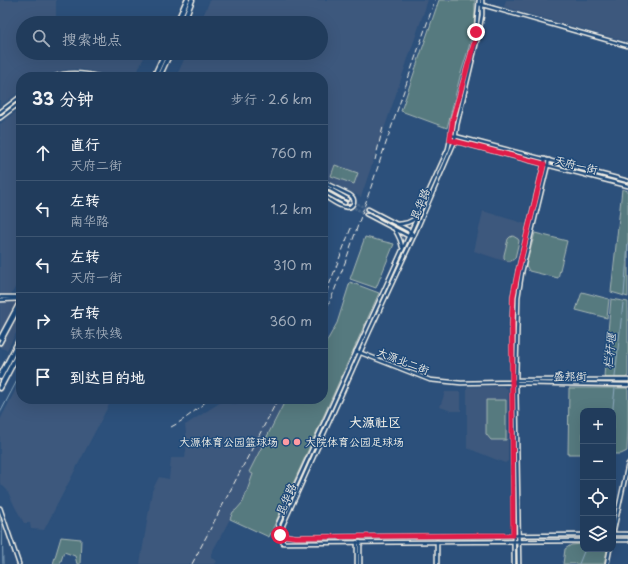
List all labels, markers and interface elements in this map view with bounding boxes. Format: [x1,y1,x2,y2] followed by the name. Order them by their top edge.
[16,16,328,60] search box
[467,23,485,41] route end
[30,27,52,49] icon: search
[62,27,122,50] text: 搜索地点
[32,85,94,111] text: 33 分钟
[231,89,312,108] text: 步行 · 2.6 km
[70,132,100,155] text: 直行
[32,142,54,164] icon: ahead
[271,143,312,162] text: 760 m
[553,151,600,178] street label: 天府一街
[70,155,122,174] text: 天府二街
[405,185,434,222] street label: 昆华路
[70,188,100,211] text: 左转
[32,198,54,220] icon: left
[271,199,312,218] text: 1.2 km
[70,211,109,230] text: 南华路
[70,244,100,267] text: 左转
[32,254,54,276] icon: left
[273,255,312,274] text: 310 m
[70,267,122,286] text: 天府一街
[70,300,100,323] text: 右转
[32,310,54,332] icon: right
[269,311,312,330] text: 360 m
[70,323,122,342] text: 铁东快线
[598,330,620,370] water label: 栏杆堰
[374,343,433,379] street label: 大源北二街
[70,365,145,388] text: 到达目的地
[32,366,54,388] icon: arrive
[554,367,587,384] street label: 盛邦街
[580,408,616,552] map controls
[580,408,616,444] button: +
[349,412,401,431] district label: 大源社区
[179,433,278,450] place label: 大源体育公园篮球场
[305,433,404,450] place label: 大院体育公园足球场
[281,437,291,447] marker: 大源体育公园篮球场
[292,437,302,447] marker: 大院体育公园足球场
[580,444,616,480] button: −
[271,480,300,517] street label: 昆华路
[580,480,616,516] button: locate
[580,516,616,552] button: layers
[271,526,289,544] route start

